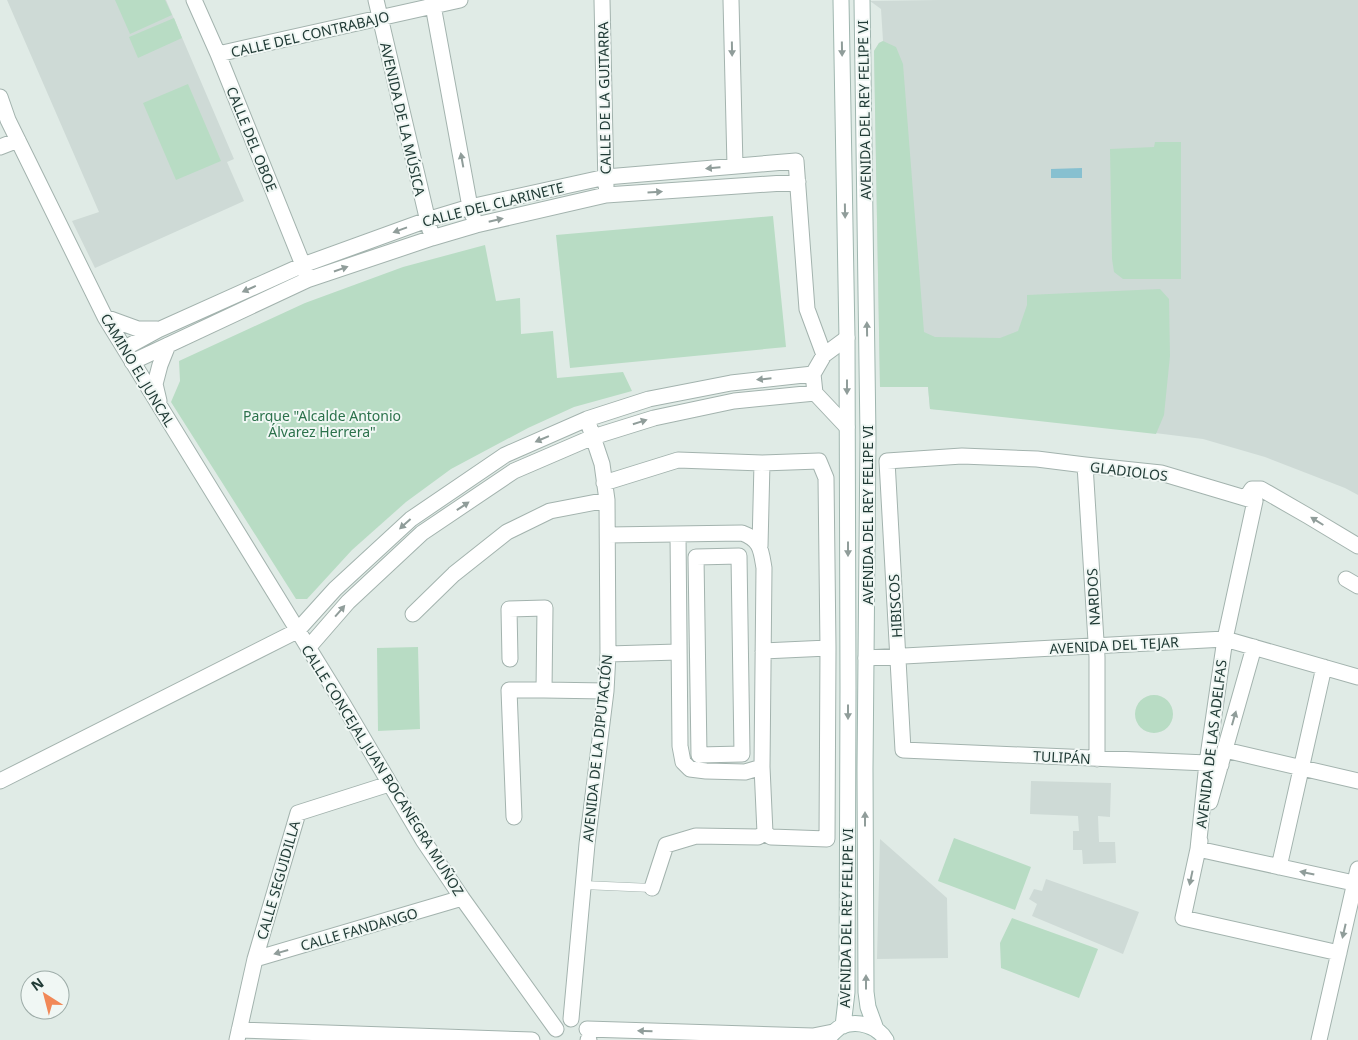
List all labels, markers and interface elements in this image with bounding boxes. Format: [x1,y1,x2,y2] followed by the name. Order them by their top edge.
[229,7,391,61] street label: CALLE DEL CONTRABAJO
[853,20,875,200] street label: AVENIDA DEL REY FELIPE VI
[593,21,615,175] street label: CALLE DE LA GUITARRA
[376,40,430,198] street label: AVENIDA DE LA MÚSICA
[729,41,737,57] one-way arrow
[838,41,846,57] one-way arrow
[222,84,282,194] street label: CALLE DEL OBOE
[457,152,465,168] one-way arrow
[704,164,720,172] one-way arrow
[420,177,566,231] street label: CALLE DEL CLARINETE
[647,187,663,195] one-way arrow
[841,203,849,219] one-way arrow
[488,216,503,224] one-way arrow
[392,226,407,234] one-way arrow
[333,264,348,272] one-way arrow
[242,286,256,294] one-way arrow
[97,310,179,430] street label: CAMINO EL JUNCAL
[862,321,870,337] one-way arrow
[756,375,772,383] one-way arrow
[843,379,851,395] one-way arrow
[243,406,401,441] park label: Parque "Alcalde Antonio Álvarez Herrera"
[633,418,648,426] one-way arrow
[858,425,877,605] street label: AVENIDA DEL REY FELIPE VI
[535,435,549,443] one-way arrow
[1089,457,1169,485] street label: GLADIOLOS
[456,501,470,511] one-way arrow
[1310,516,1323,525] one-way arrow
[399,518,411,530] one-way arrow
[844,542,852,558] one-way arrow
[1082,568,1104,626] street label: NARDOS
[884,573,906,638] street label: HIBISCOS
[334,605,345,617] one-way arrow
[1049,632,1179,658] street label: AVENIDA DEL TEJAR
[297,641,469,899] street label: CALLE CONCEJAL JUAN BOCANEGRA MUÑOZ
[578,653,616,843] street label: AVENIDA DE LA DIPUTACIÓN
[1191,658,1231,829] street label: AVENIDA DE LAS ADELFAS
[844,704,852,720] one-way arrow
[1230,710,1238,725] one-way arrow
[1033,746,1091,768] street label: TULIPÁN
[861,811,869,827] one-way arrow
[252,818,304,942] street label: CALLE SEGUIDILLA
[835,828,857,1008] street label: AVENIDA DEL REY FELIPE VI
[1300,869,1315,877] one-way arrow
[1187,870,1195,886] one-way arrow
[298,903,420,955] street label: CALLE FANDANGO
[1340,923,1348,938] one-way arrow
[274,948,289,956] one-way arrow
[20,970,70,1020] north arrow
[27,973,47,995] text: N
[862,973,870,989] one-way arrow
[637,1026,653,1034] one-way arrow

